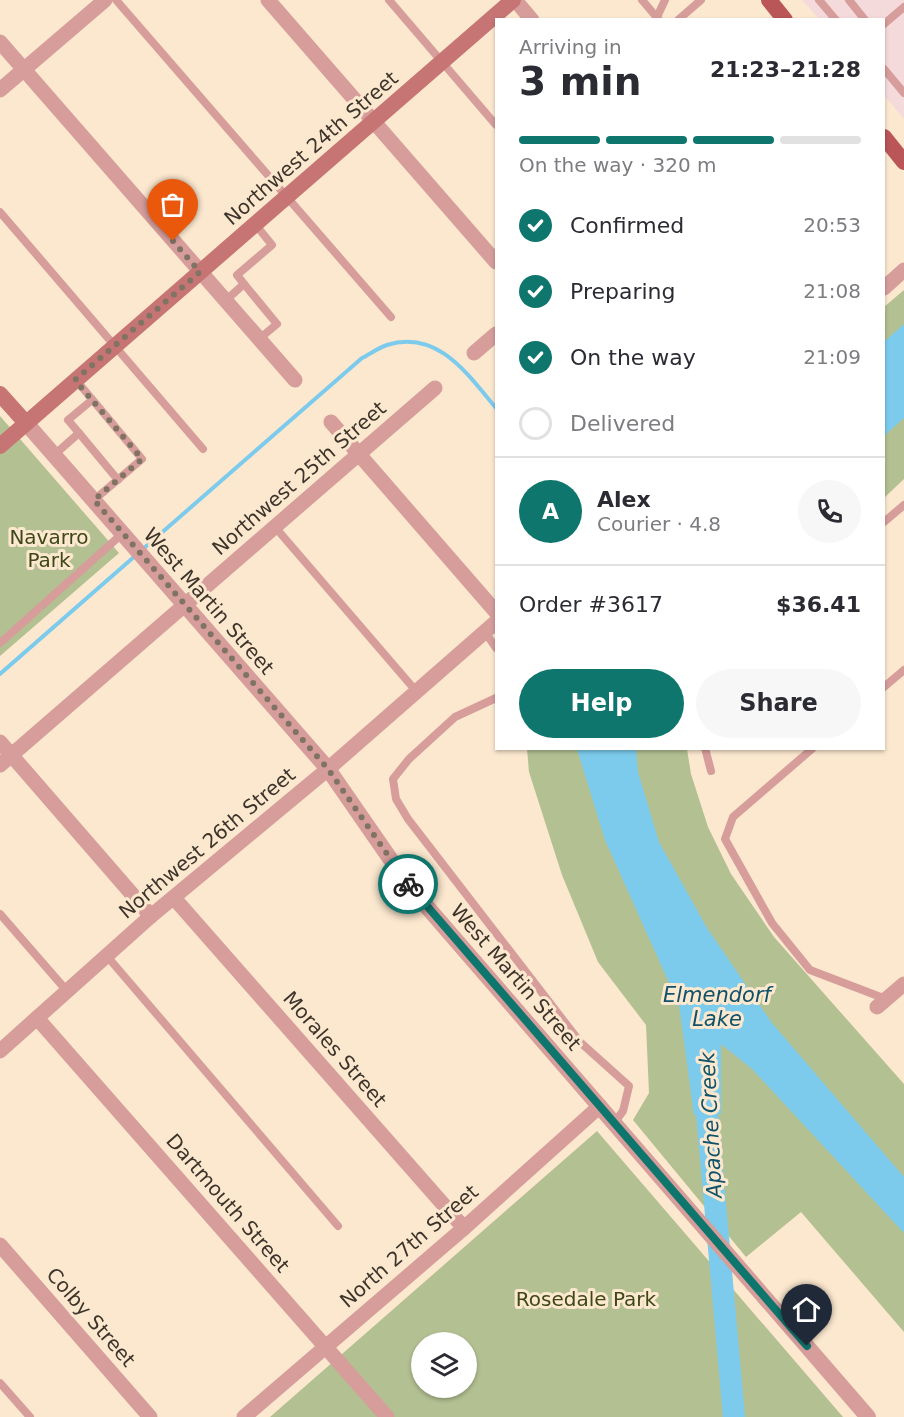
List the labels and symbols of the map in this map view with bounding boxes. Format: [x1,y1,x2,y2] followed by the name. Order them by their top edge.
[219,66,403,230] street label: Northwest 24th Street
[147,179,198,241] pin
[207,396,391,560] street label: Northwest 25th Street
[139,523,279,679] street label: West Martin Street
[9,525,89,572] park label: Navarro Park
[114,762,300,924] street label: Northwest 26th Street
[378,854,438,914] courier
[446,899,586,1055] street label: West Martin Street
[663,983,775,1031] water label: Elmendorf Lake
[278,986,392,1112] street label: Morales Street
[695,1050,727,1201] water label: Apache Creek
[161,1129,295,1277] street label: Dartmouth Street
[335,1179,483,1313] street label: North 27th Street
[41,1263,141,1372] street label: Colby Street
[781,1284,832,1346] pin
[516,1287,657,1311] park label: Rosedale Park

